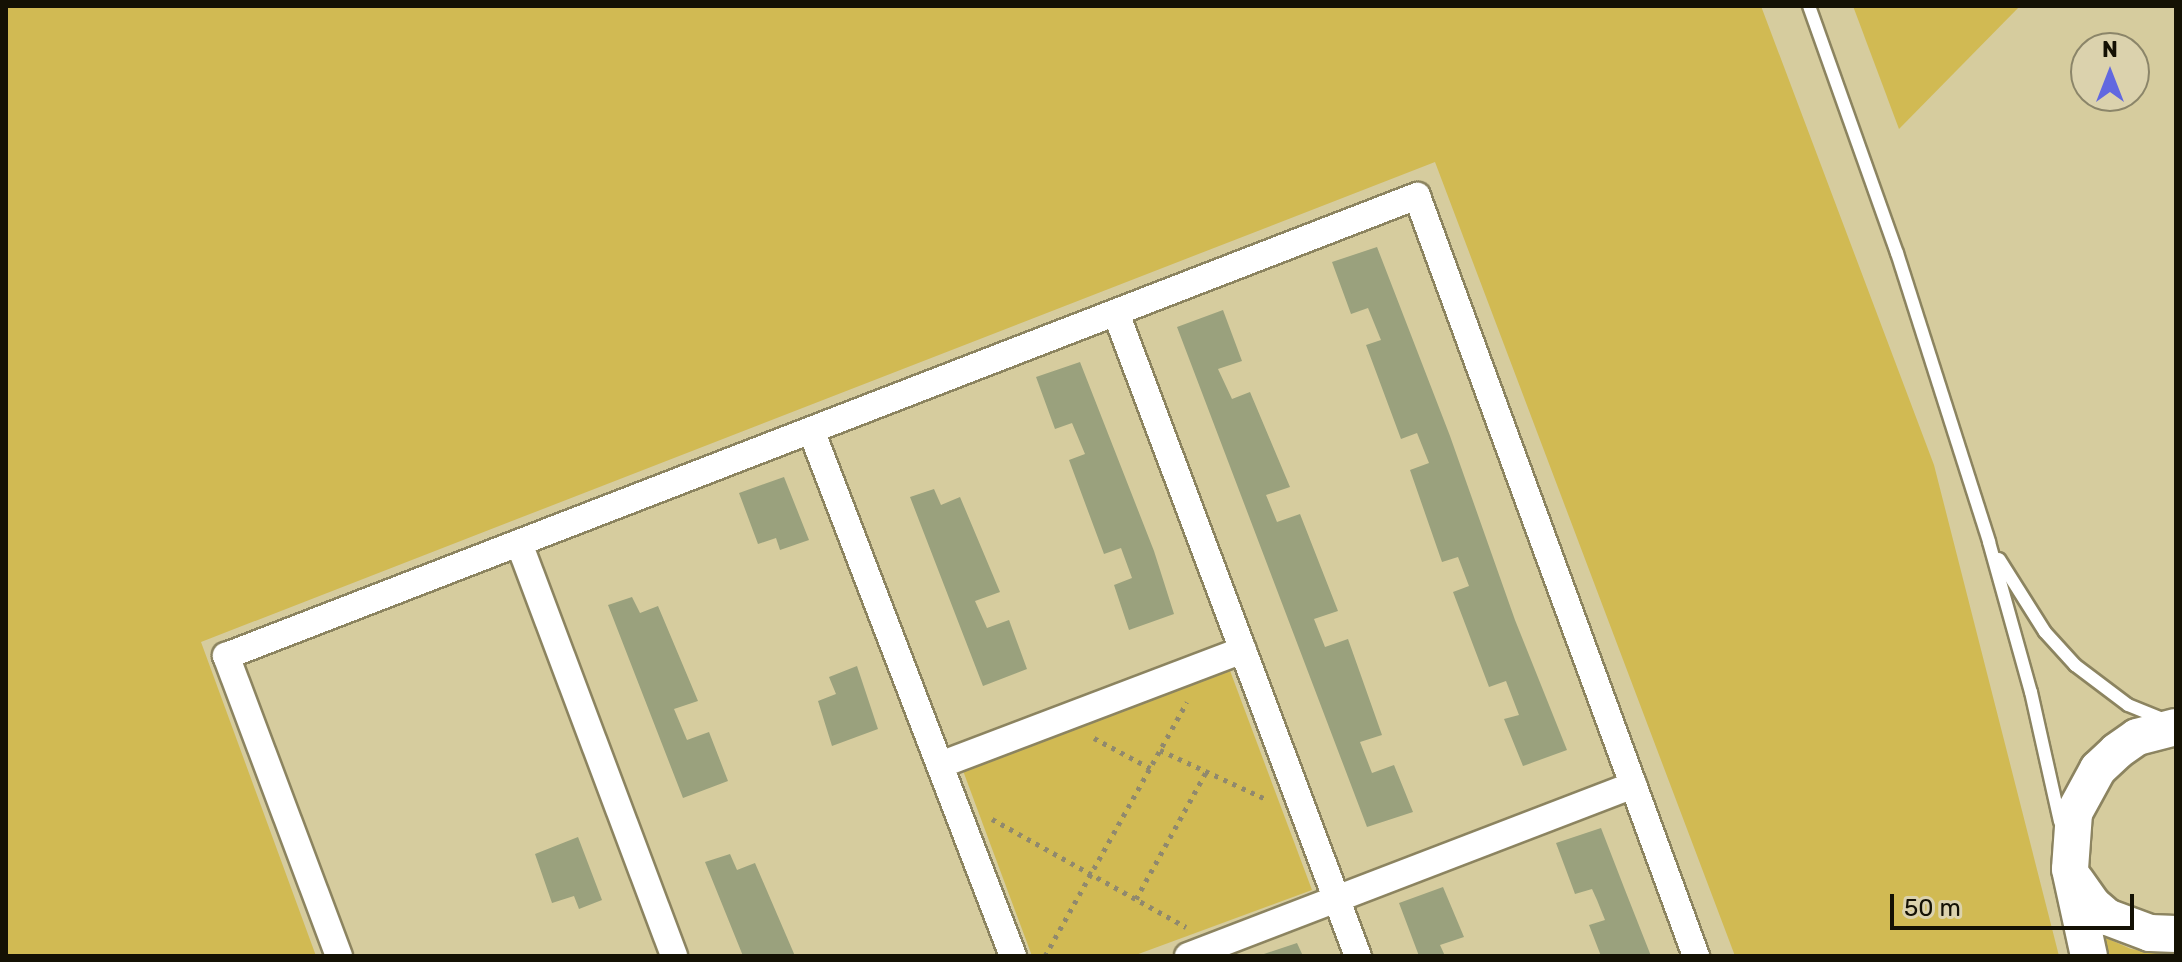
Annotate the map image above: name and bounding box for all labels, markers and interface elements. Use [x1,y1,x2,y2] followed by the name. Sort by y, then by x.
[2070,32,2150,112] north arrow
[2102,36,2118,63] text: N
[1894,878,2138,928] scale bar
[1904,894,1961,922] text: 50 m

